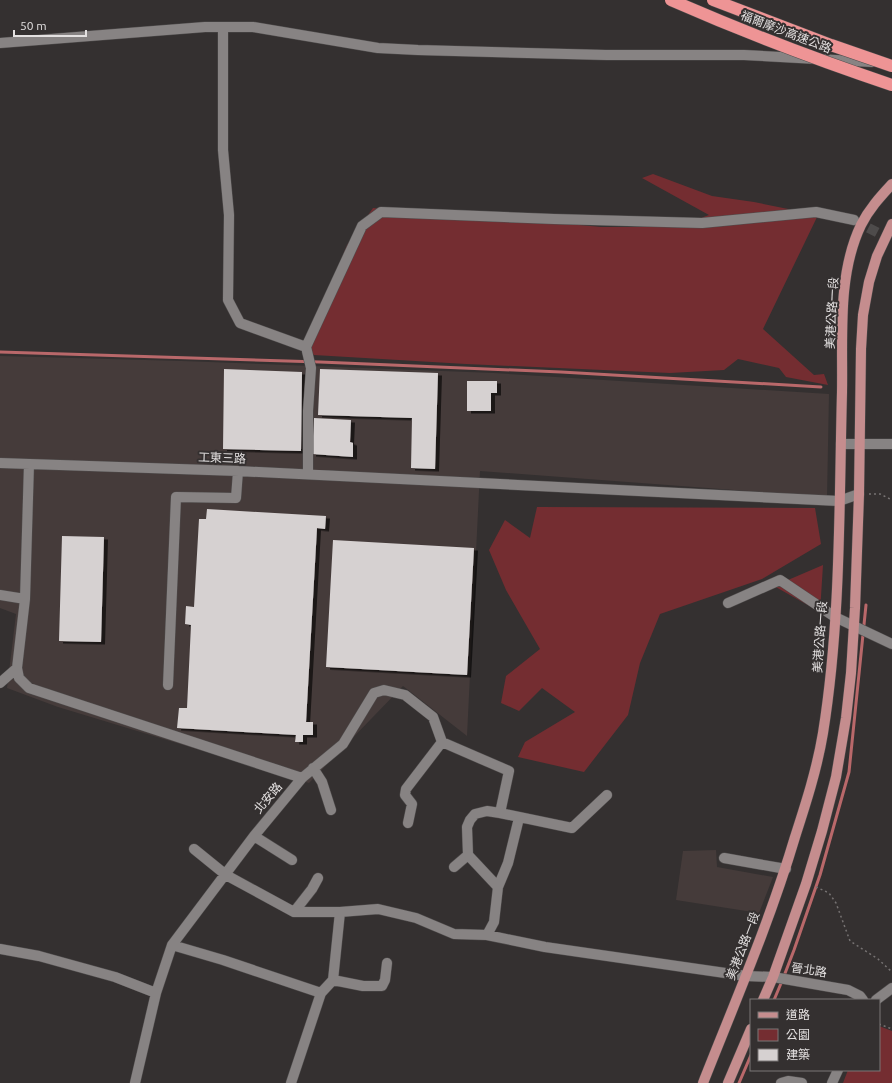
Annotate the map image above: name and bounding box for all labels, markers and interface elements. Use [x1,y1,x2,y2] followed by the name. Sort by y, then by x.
[739,8,833,55] street label: 福爾摩沙高速公路
[14,12,86,38] scale bar
[20,19,47,32] text: 50 m
[823,277,840,349] street label: 美港公路一段
[198,450,246,465] street label: 工東三路
[811,601,828,673] street label: 美港公路一段
[251,780,284,816] street label: 北安路
[724,910,762,982] street label: 美港公路一段
[790,960,828,979] street label: 晉北路
[750,999,880,1071] legend
[786,1008,810,1021] text: 道路
[786,1028,810,1041] text: 公園
[786,1048,810,1061] text: 建築

